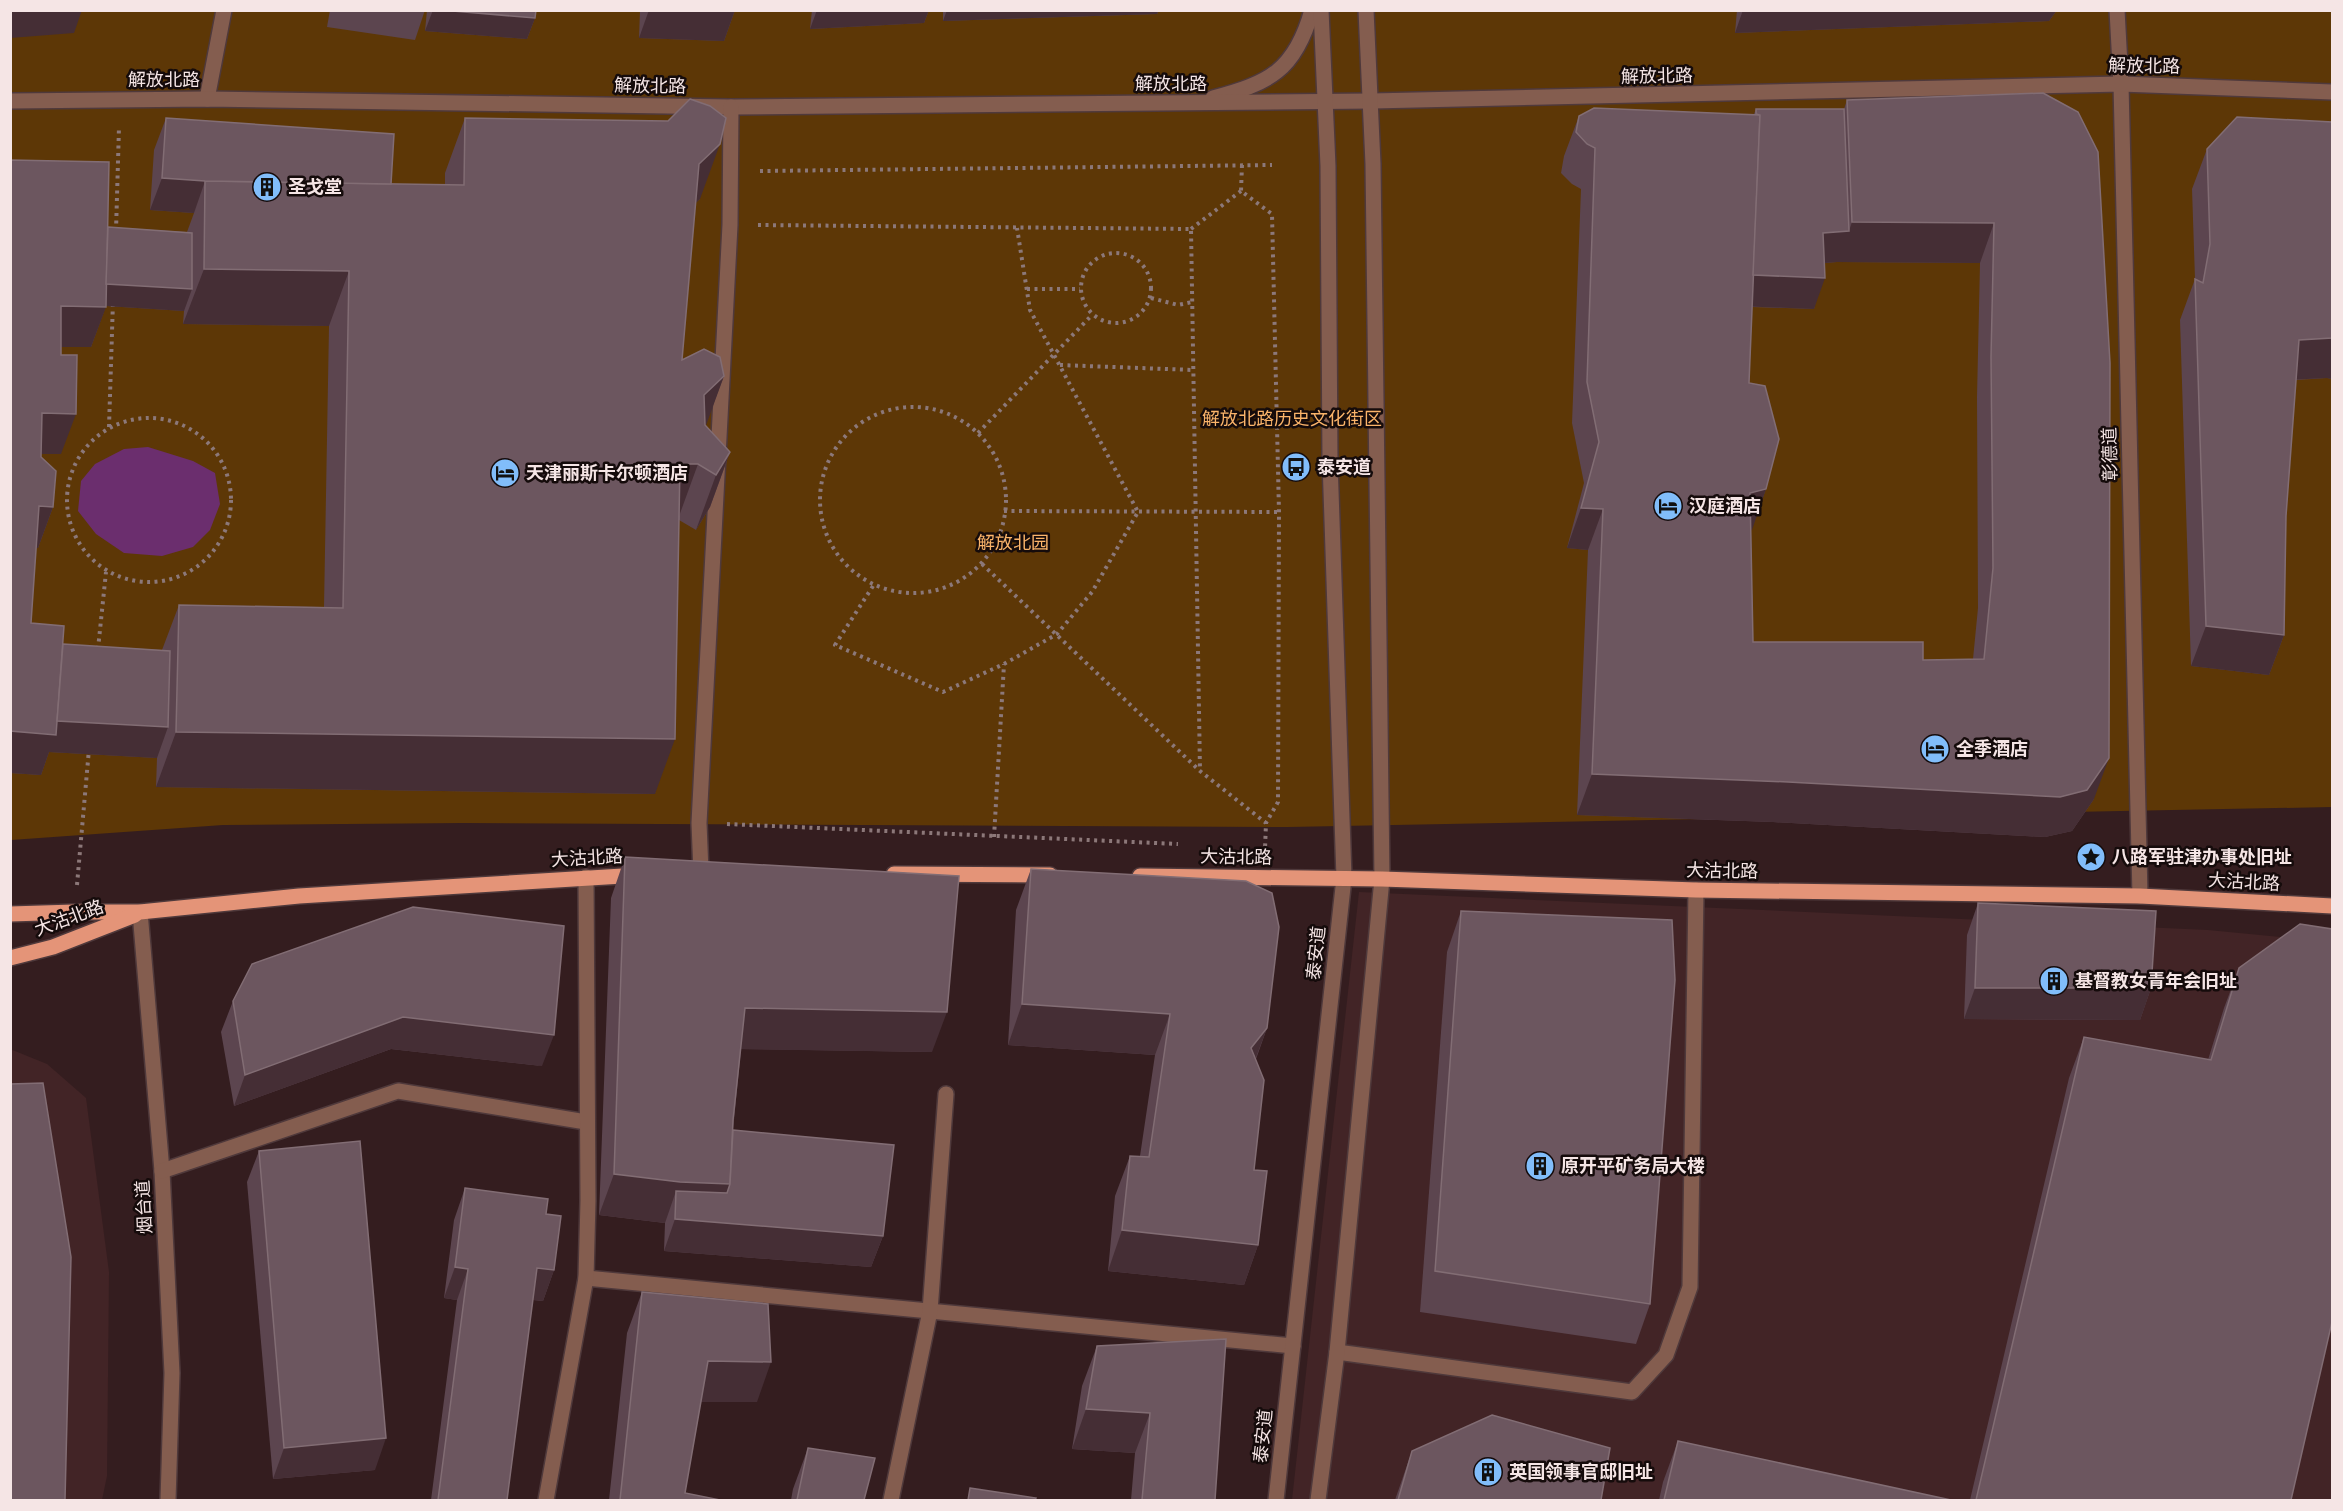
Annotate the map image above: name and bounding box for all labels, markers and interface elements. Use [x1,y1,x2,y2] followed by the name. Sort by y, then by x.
[2108,54,2180,77] street label: 解放北路
[1621,64,1693,87] street label: 解放北路
[128,69,200,90] street label: 解放北路
[1135,73,1207,94] street label: 解放北路
[614,74,686,97] street label: 解放北路
[251,171,283,203] building icon: 圣戈堂
[288,176,342,197] place label: 圣戈堂
[1202,408,1382,429] park label: 解放北路历史文化街区
[2099,427,2120,481] street label: 彰德道
[1280,451,1312,483] bus stop icon: 泰安道
[1317,456,1371,477] place label: 泰安道
[489,457,521,489] hotel icon: 天津丽斯卡尔顿酒店
[526,462,688,483] place label: 天津丽斯卡尔顿酒店
[1652,490,1684,522] hotel icon: 汉庭酒店
[1689,495,1761,516] place label: 汉庭酒店
[977,532,1049,553] park label: 解放北园
[1919,733,1951,765] hotel icon: 全季酒店
[1956,738,2028,759] place label: 全季酒店
[2075,841,2107,873] place icon: 八路军驻津办事处旧址
[550,845,623,870] street label: 大沽北路
[1200,845,1272,868] street label: 大沽北路
[2112,846,2292,867] place label: 八路军驻津办事处旧址
[1686,859,1758,882] street label: 大沽北路
[2208,869,2281,894] street label: 大沽北路
[31,895,106,940] street label: 大沽北路
[1302,925,1329,981] street label: 泰安道
[2038,965,2070,997] building icon: 基督教女青年会旧址
[2075,970,2237,991] place label: 基督教女青年会旧址
[1524,1150,1556,1182] building icon: 原开平矿务局大楼
[1561,1155,1705,1176] place label: 原开平矿务局大楼
[132,1180,155,1235] street label: 烟台道
[1249,1408,1276,1464] street label: 泰安道
[1472,1456,1504,1488] building icon: 英国领事官邸旧址
[1509,1461,1653,1482] place label: 英国领事官邸旧址

